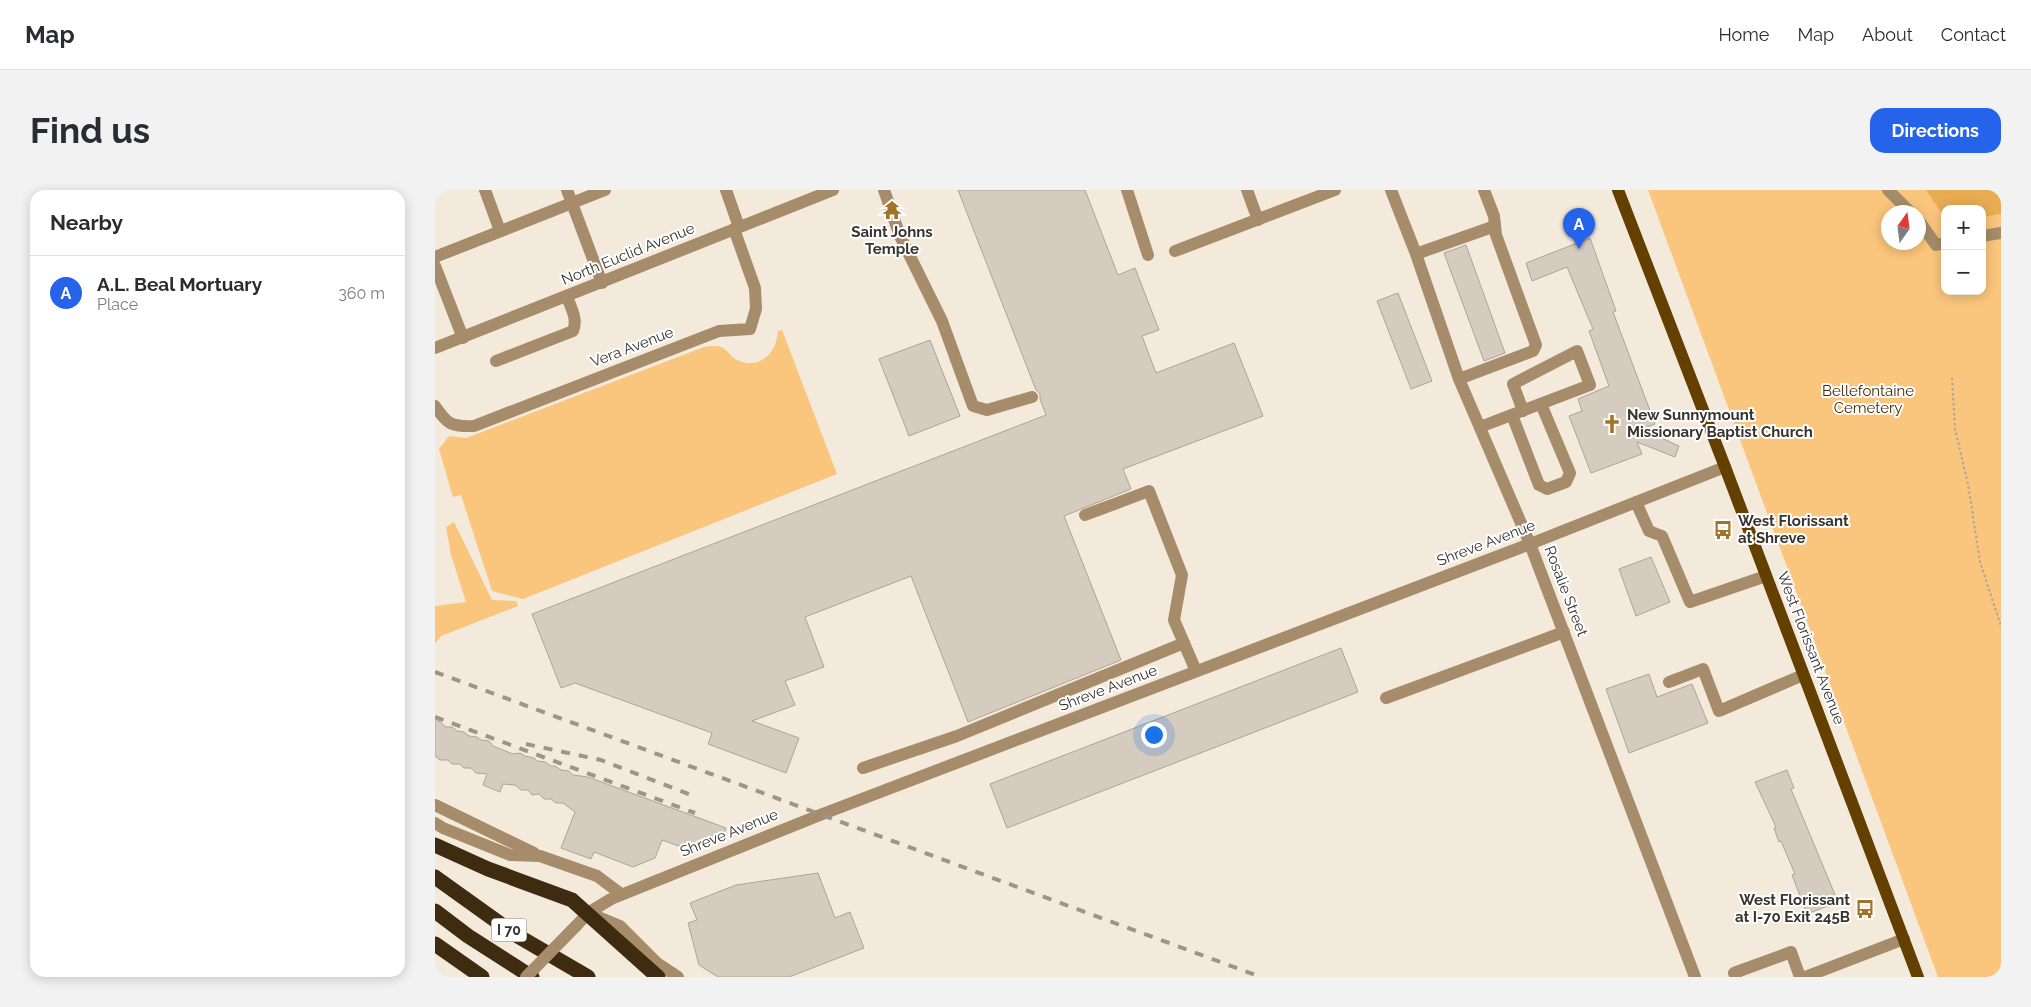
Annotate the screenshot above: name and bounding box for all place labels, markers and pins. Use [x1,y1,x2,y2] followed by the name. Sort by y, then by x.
[881,199,903,221] temple icon: Saint Johns Temple
[1563,208,1595,249] pin: A
[851,223,933,258] place label: Saint Johns Temple
[1627,406,1813,441] place label: New Sunnymount Missionary Baptist Church
[1601,413,1623,435] church icon: New Sunnymount Missionary Baptist Church
[1738,512,1849,547] place label: West Florissant at Shreve
[1712,519,1734,541] bus stop icon: West Florissant at Shreve
[1735,891,1850,926] place label: West Florissant at I-70 Exit 245B
[1854,898,1876,920] bus stop icon: West Florissant at I-70 Exit 245B

